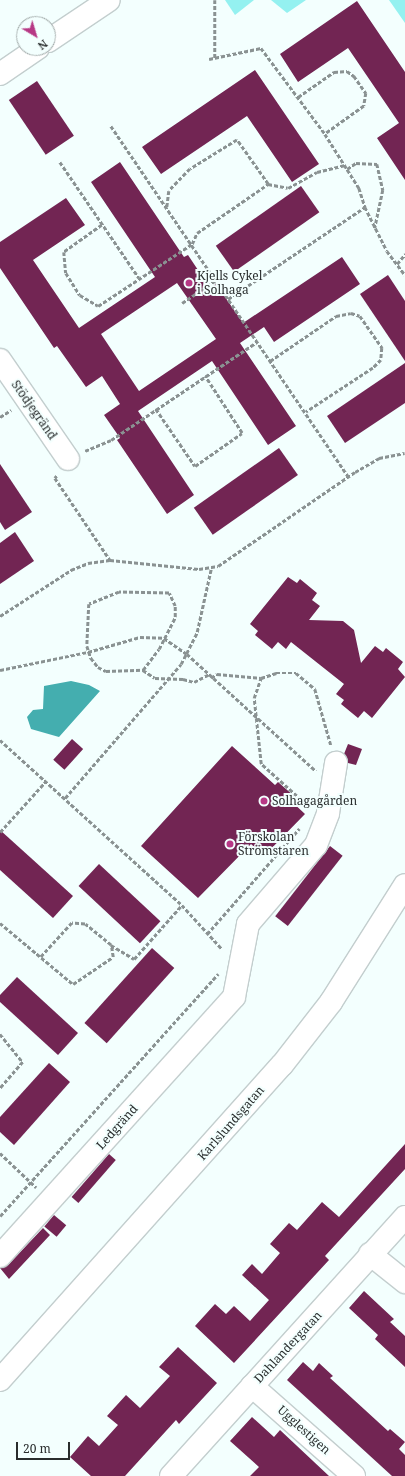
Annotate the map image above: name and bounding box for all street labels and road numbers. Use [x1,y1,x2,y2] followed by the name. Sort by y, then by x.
[8,378,60,442] street label: Stödjegränd
[195,1083,267,1163] street label: Karlslundsgatan
[93,1102,141,1152] street label: Ledgränd
[251,1308,325,1386] street label: Dahlandergatan
[275,1403,333,1457] street label: Ugglestigen

